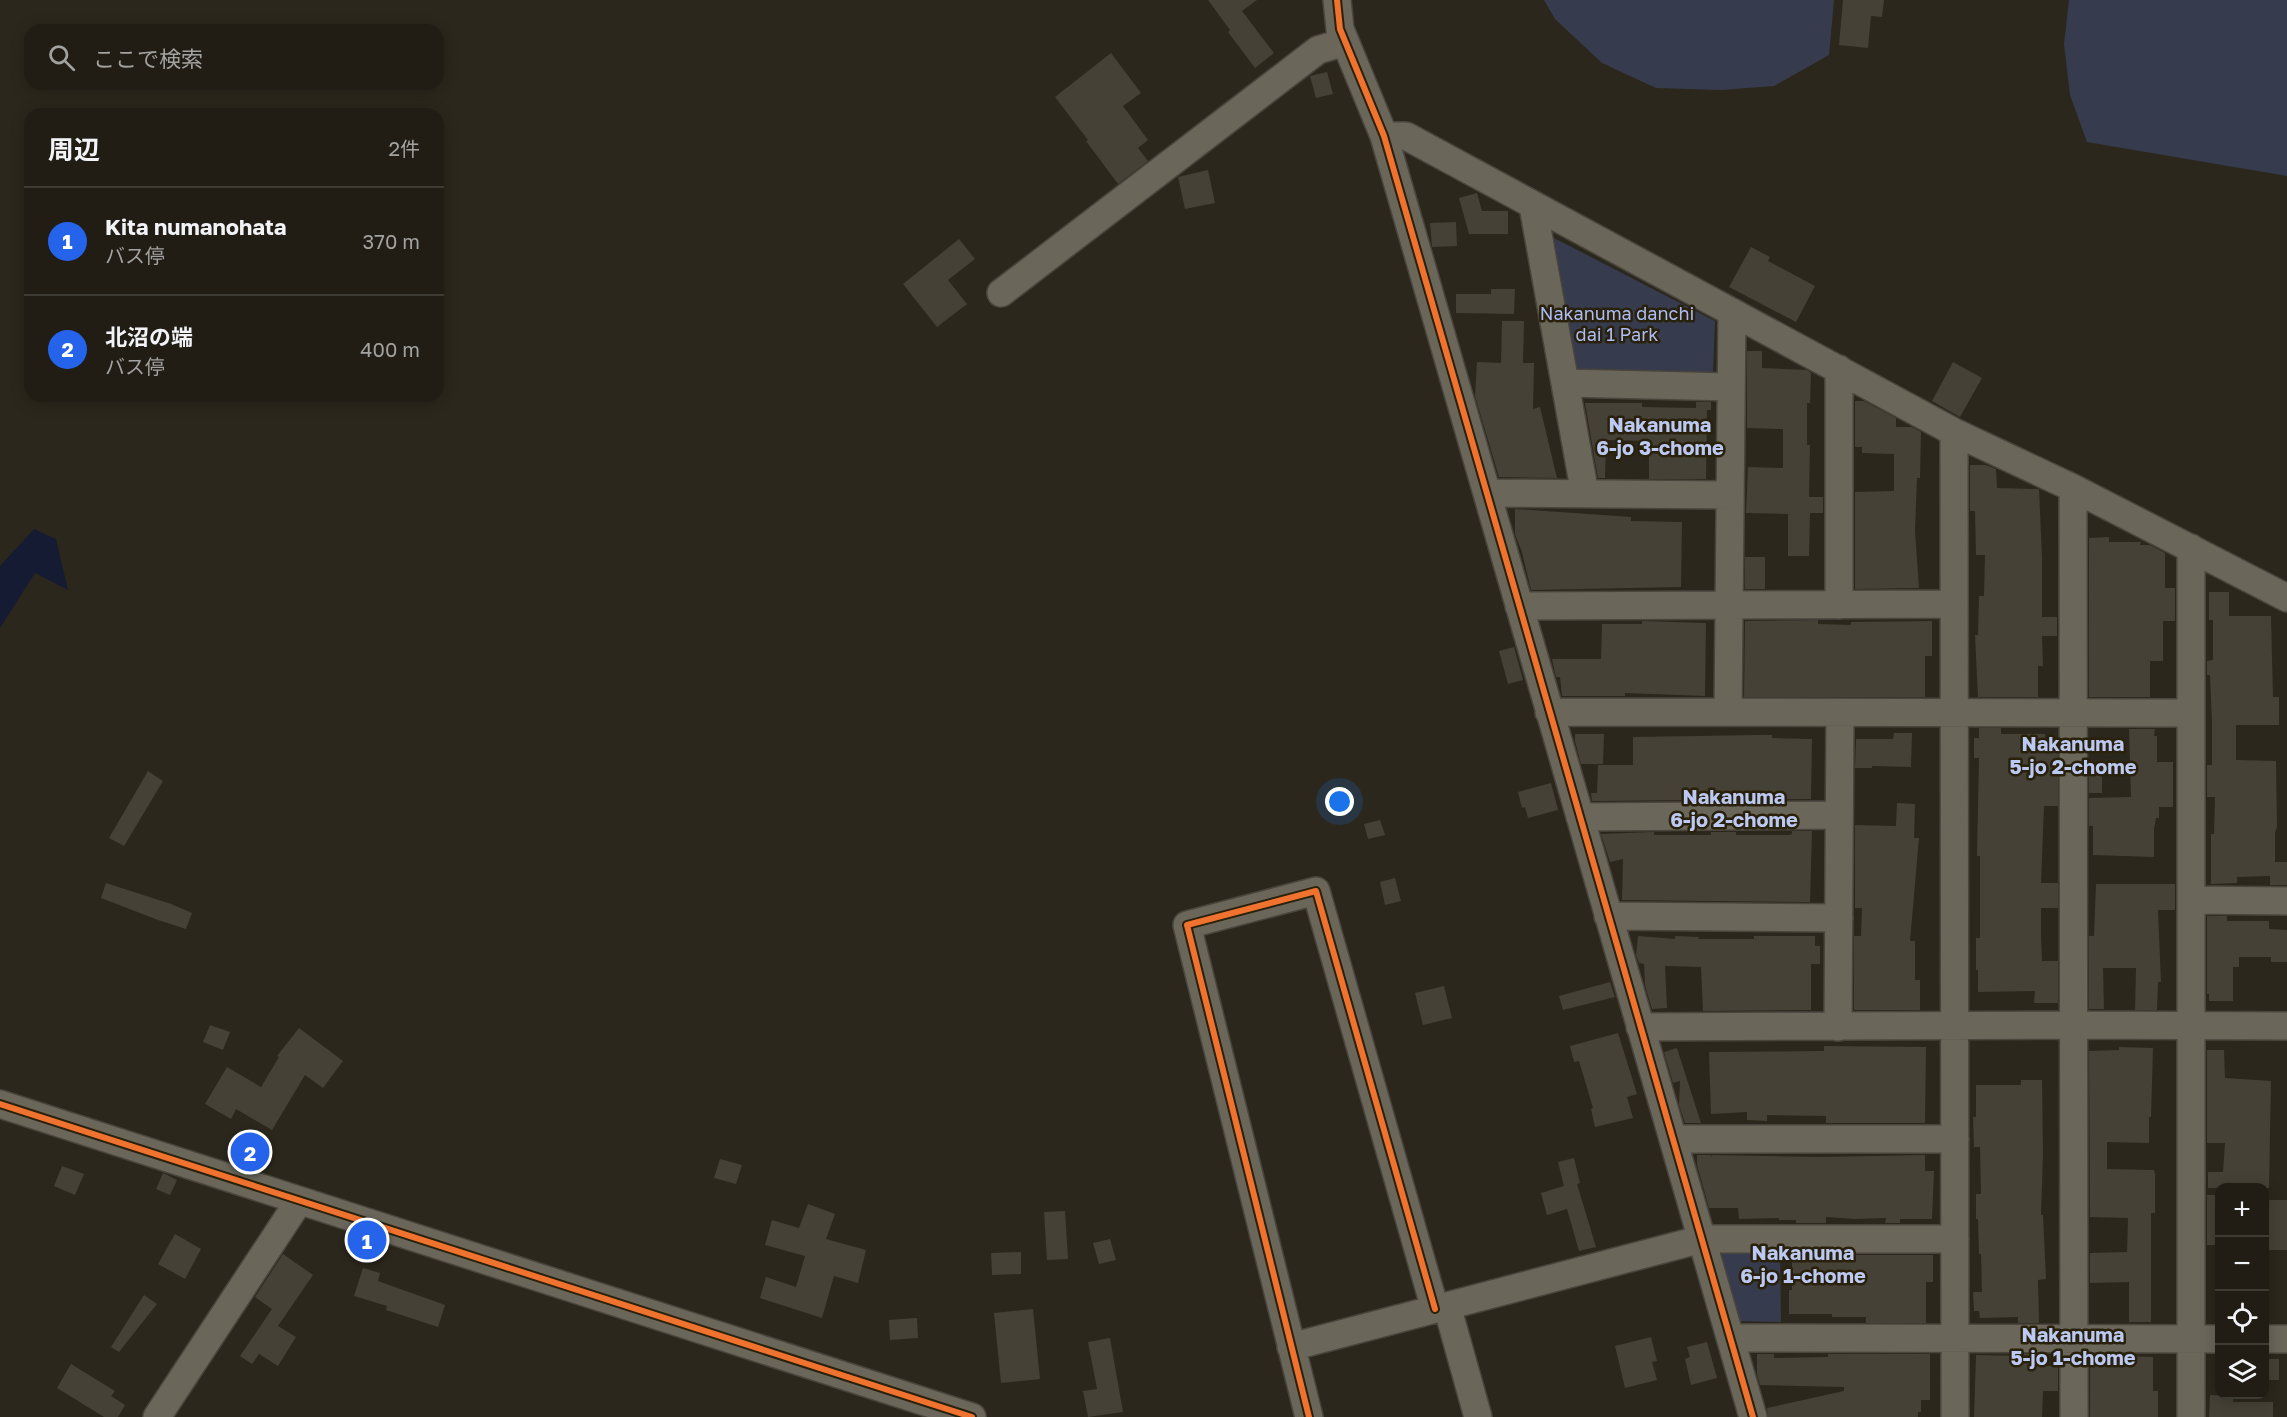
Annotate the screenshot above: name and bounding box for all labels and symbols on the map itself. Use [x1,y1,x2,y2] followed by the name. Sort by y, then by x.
[1540,302,1694,345] park label: Nakanuma danchi dai 1 Park
[1596,412,1724,459] district label: Nakanuma 6-jo 3-chome
[2010,731,2137,778] district label: Nakanuma 5-jo 2-chome
[1670,784,1798,831] district label: Nakanuma 6-jo 2-chome
[1325,787,1354,816] your location
[230,1130,270,1174] pin: 2
[348,1218,386,1262] pin: 1
[1740,1240,1866,1287] district label: Nakanuma 6-jo 1-chome
[2010,1322,2136,1369] district label: Nakanuma 5-jo 1-chome

